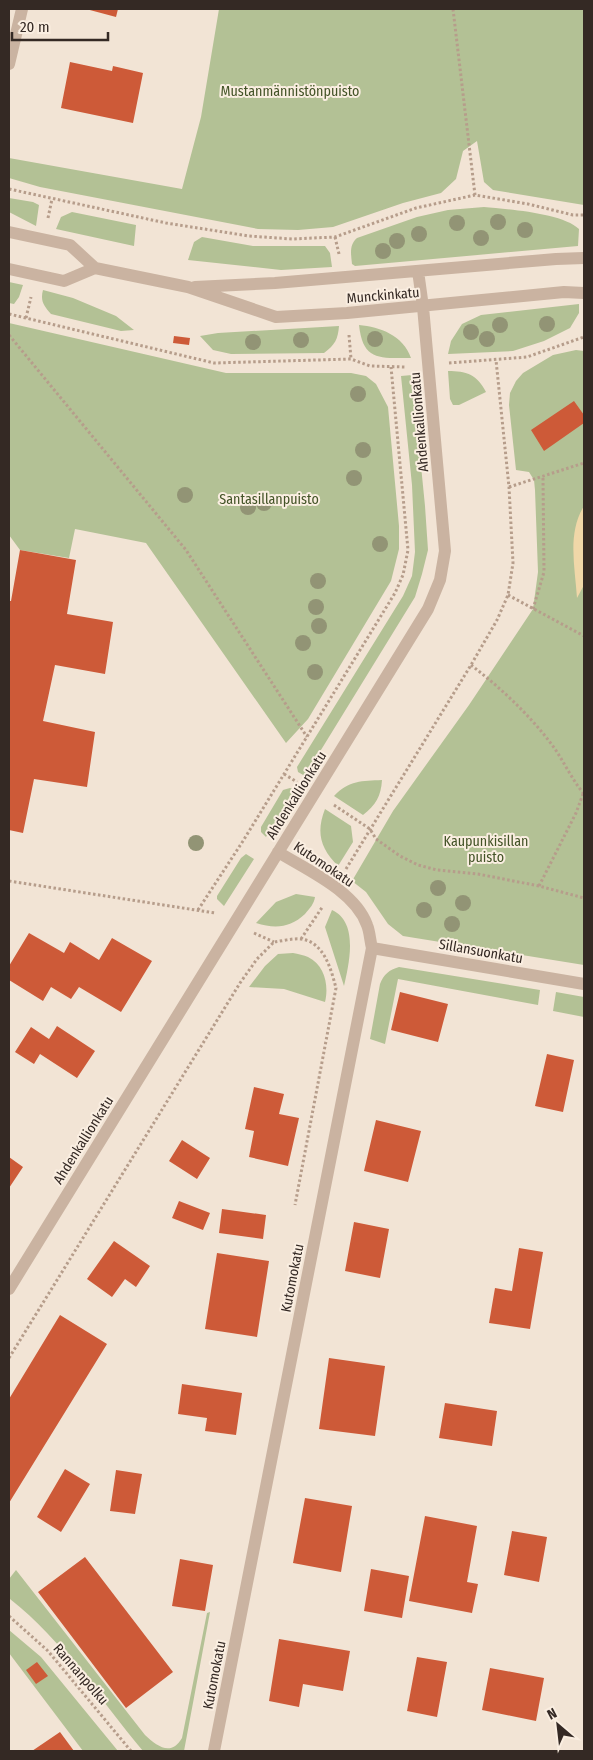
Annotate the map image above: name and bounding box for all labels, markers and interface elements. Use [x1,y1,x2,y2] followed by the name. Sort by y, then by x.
[12,10,109,42] scale bar
[20,18,50,36] text: 20 m
[221,83,359,100] park label: Mustanmännistönpuisto
[346,284,420,307] street label: Munckinkatu
[407,371,432,473] street label: Ahdenkallionkatu
[219,491,319,508] park label: Santasillanpuisto
[263,748,330,842] street label: Ahdenkallionkatu
[444,833,528,866] park label: Kaupunkisillan puisto
[290,838,357,891] street label: Kutomokatu
[438,936,524,967] street label: Sillansuonkatu
[50,1093,117,1187] street label: Ahdenkallionkatu
[278,1242,307,1314] street label: Kutomokatu
[200,1639,229,1711] street label: Kutomokatu
[49,1640,112,1708] street label: Rannanpolku
[533,1700,583,1750] north arrow
[544,1704,560,1723] text: N

